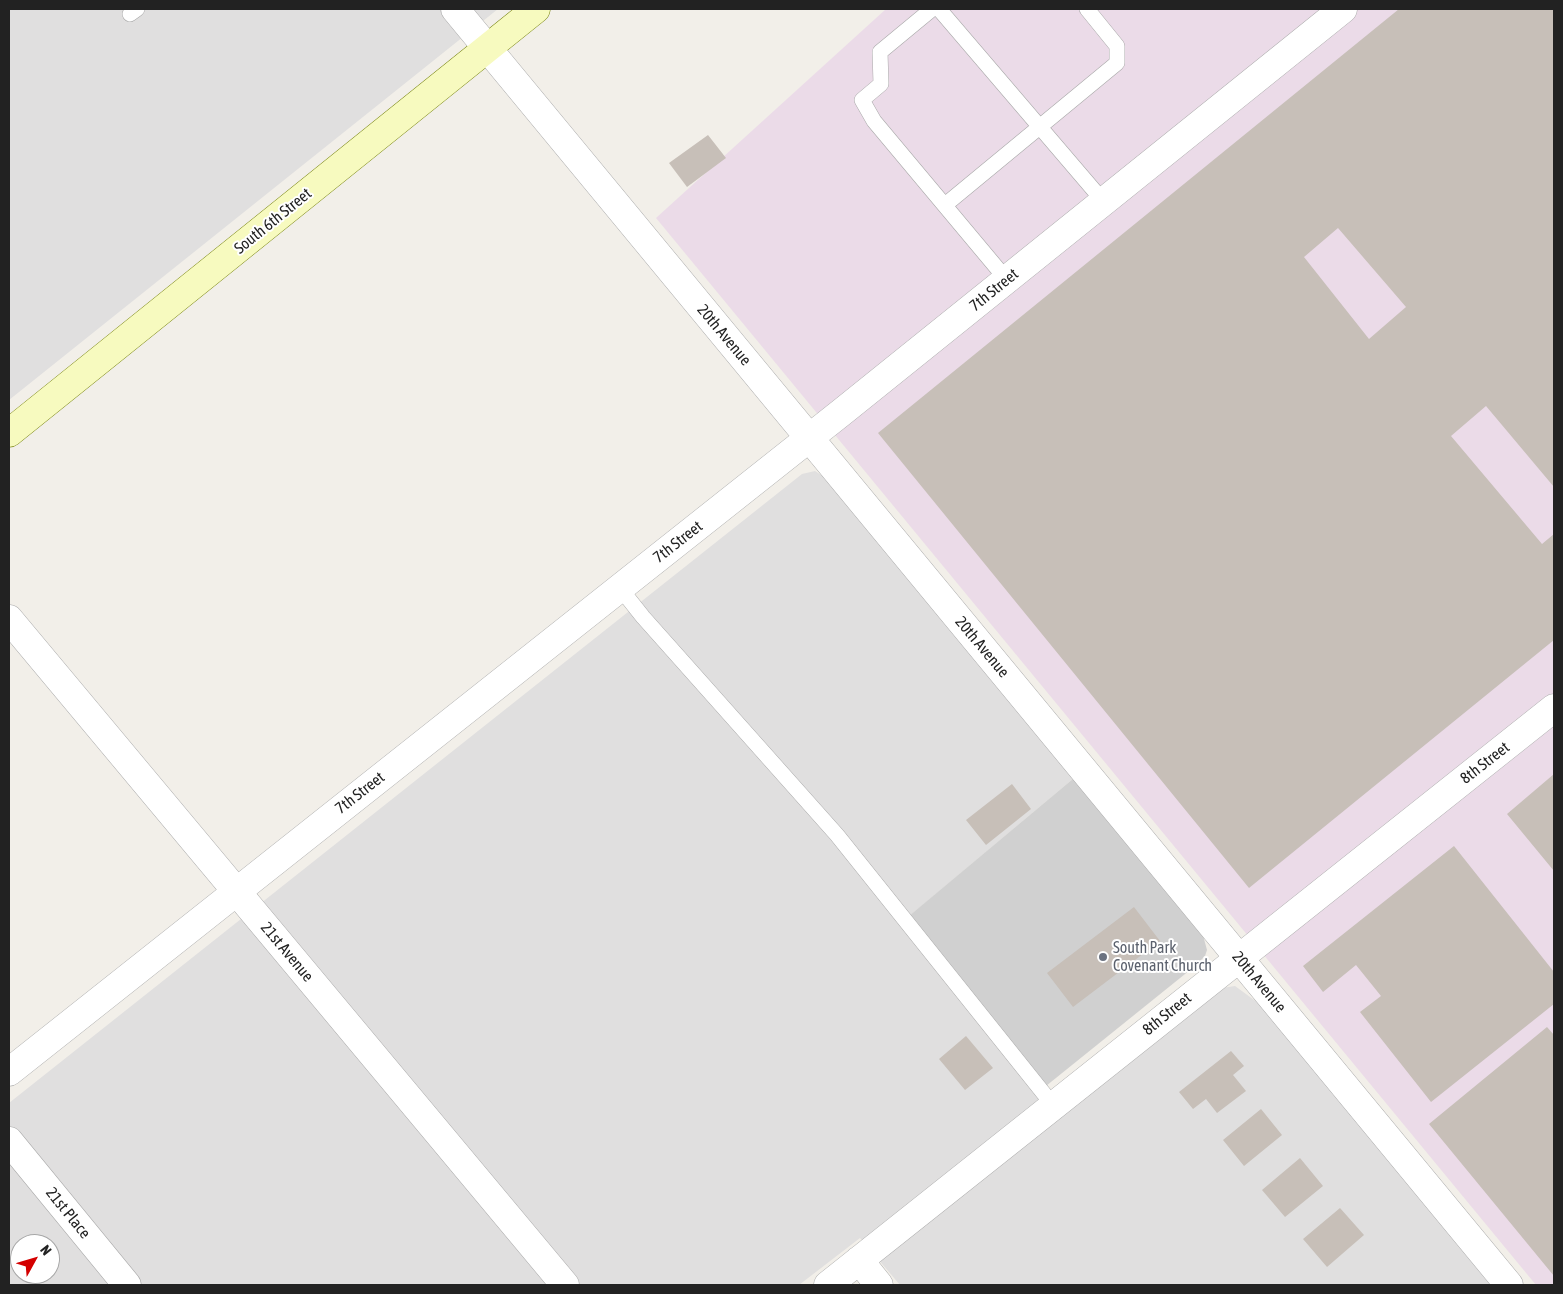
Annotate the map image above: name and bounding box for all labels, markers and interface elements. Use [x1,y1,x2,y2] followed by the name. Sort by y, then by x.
[231,184,315,258] street label: South 6th Street
[966,265,1022,315] street label: 7th Street
[693,301,755,369] street label: 20th Avenue
[650,517,706,567] street label: 7th Street
[951,613,1013,681] street label: 20th Avenue
[1457,738,1513,788] street label: 8th Street
[332,768,388,818] street label: 7th Street
[257,918,317,986] street label: 21st Avenue
[1113,938,1212,976] place label: South Park Covenant Church
[1228,948,1290,1016] street label: 20th Avenue
[1097,951,1109,963] marker: South Park Covenant Church
[1139,989,1195,1039] street label: 8th Street
[42,1184,94,1242] street label: 21st Place
[10,1234,60,1284] north arrow
[37,1242,55,1258] text: N

